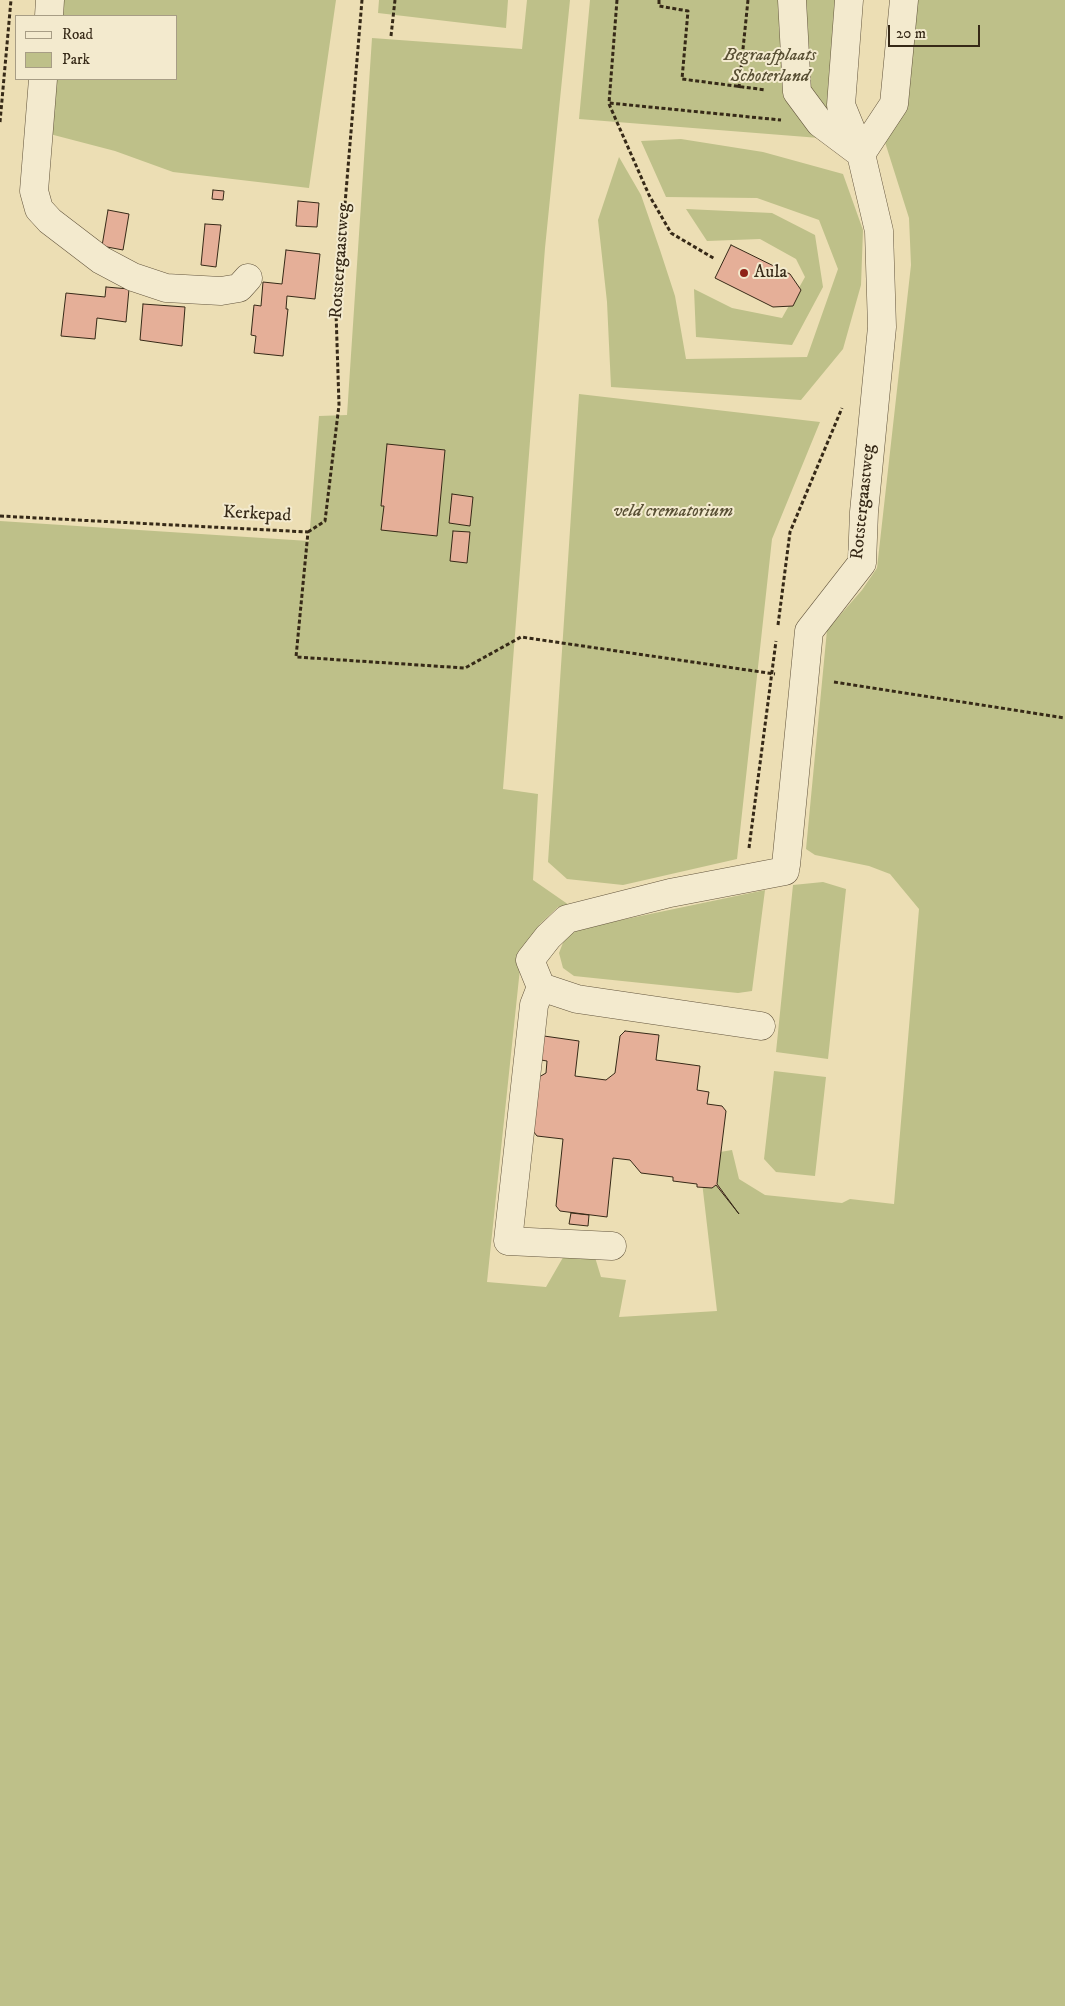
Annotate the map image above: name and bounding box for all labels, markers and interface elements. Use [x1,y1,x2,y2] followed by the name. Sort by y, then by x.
[15,15,178,80] legend
[890,15,982,47] scale bar
[896,24,926,43] text: 20 m
[62,25,93,44] text: Road
[724,45,816,88] park label: Begraafplaats Schoterland
[62,50,90,69] text: Park
[326,202,356,320] street label: Rotstergaastweg
[754,262,787,284] place label: Aula
[738,267,750,279] marker: Aula
[847,443,881,561] street label: Rotstergaastweg
[613,501,733,523] park label: veld crematorium
[222,502,292,528] street label: Kerkepad

